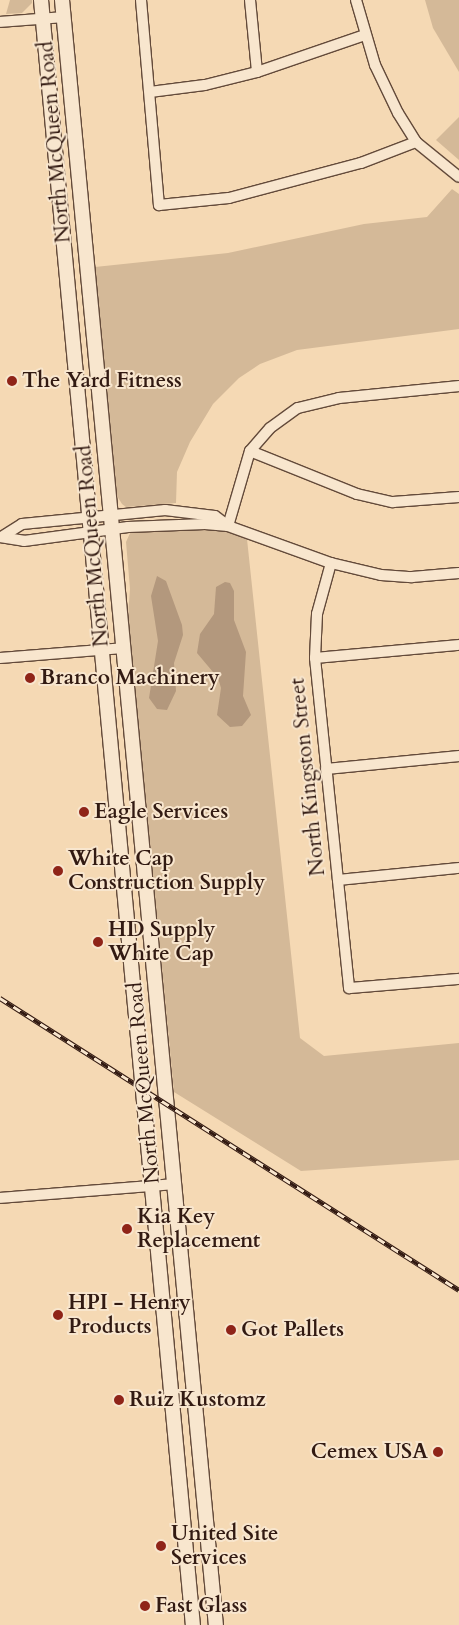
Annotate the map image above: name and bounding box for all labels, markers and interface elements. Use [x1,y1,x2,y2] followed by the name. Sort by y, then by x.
[34,40,76,244] street label: North McQueen Road
[22,368,182,394] place label: The Yard Fitness
[6,375,18,387] marker: The Yard Fitness
[72,444,114,648] street label: North McQueen Road
[40,665,220,691] place label: Branco Machinery
[24,672,36,684] marker: Branco Machinery
[285,677,331,877] street label: North Kingston Street
[94,799,228,825] place label: Eagle Services
[78,806,90,818] marker: Eagle Services
[68,846,265,896] place label: White Cap Construction Supply
[52,865,64,877] marker: White Cap Construction Supply
[108,917,216,967] place label: HD Supply White Cap
[92,936,104,948] marker: HD Supply White Cap
[123,981,165,1185] street label: North McQueen Road
[137,1204,260,1254] place label: Kia Key Replacement
[121,1223,133,1235] marker: Kia Key Replacement
[68,1290,191,1340] place label: HPI - Henry Products
[52,1309,64,1321] marker: HPI - Henry Products
[241,1317,344,1343] place label: Got Pallets
[225,1324,237,1336] marker: Got Pallets
[129,1387,266,1413] place label: Ruiz Kustomz
[113,1394,125,1406] marker: Ruiz Kustomz
[311,1439,428,1465] place label: Cemex USA
[432,1446,444,1458] marker: Cemex USA
[171,1521,278,1571] place label: United Site Services
[155,1540,167,1552] marker: United Site Services
[155,1593,247,1619] place label: Fast Glass
[139,1600,151,1612] marker: Fast Glass

